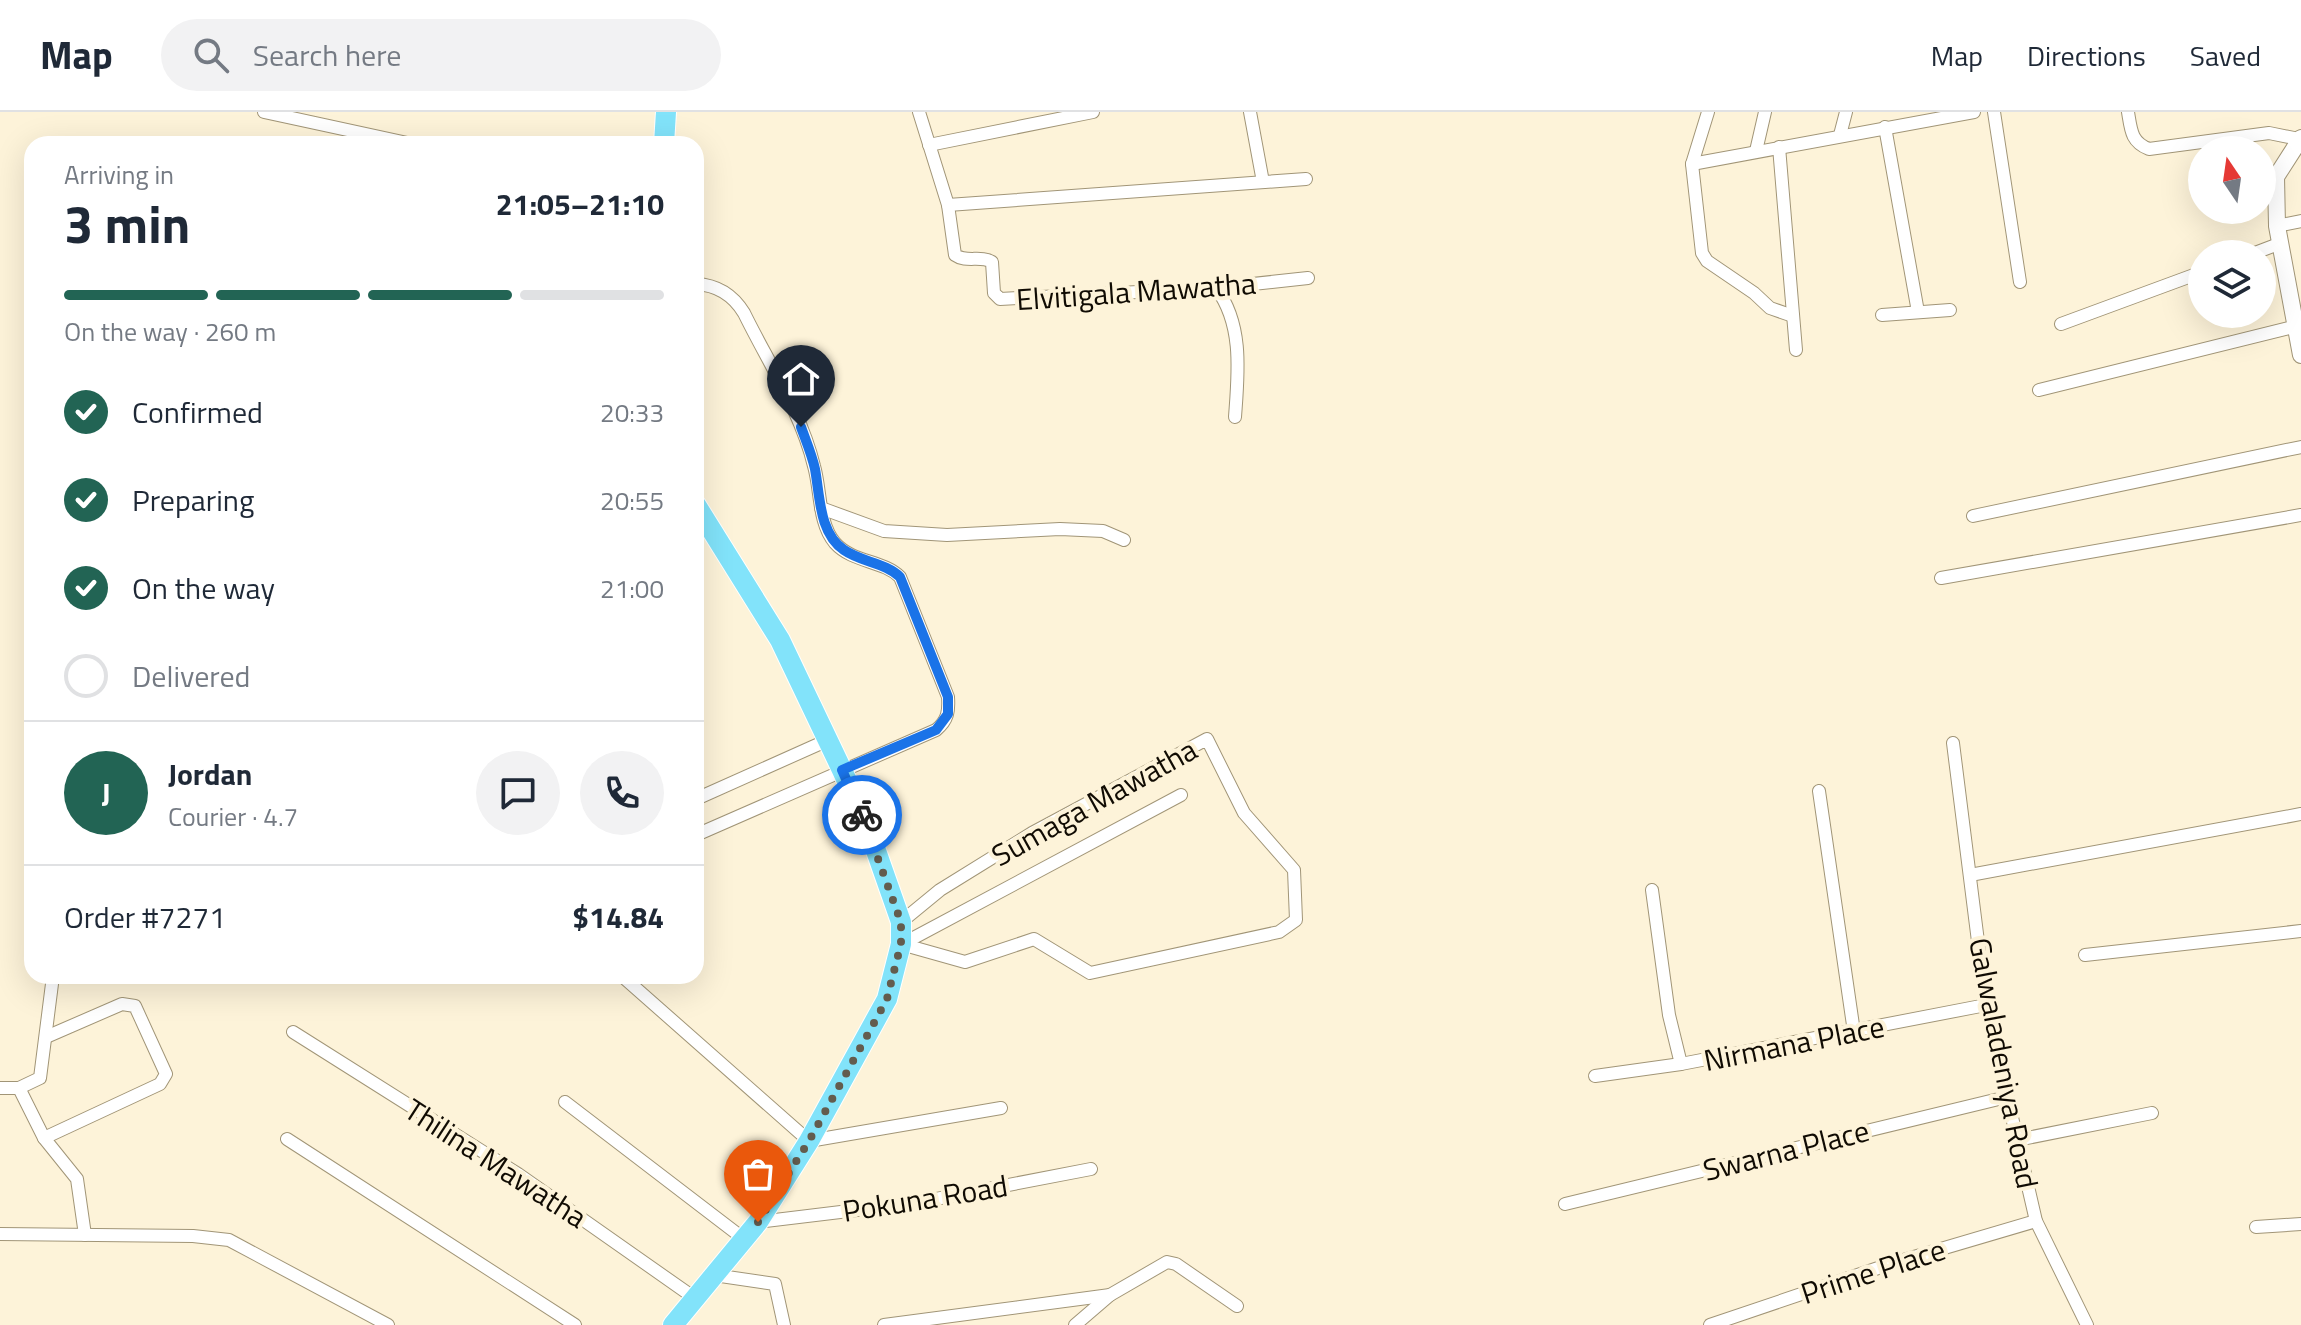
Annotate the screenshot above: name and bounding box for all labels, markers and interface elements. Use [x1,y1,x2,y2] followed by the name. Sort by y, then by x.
[161,19,721,91] search box
[40,26,113,84] text: Map
[253,32,402,78] text: Search here
[189,33,233,77] icon: search
[1931,34,1983,77] text: Map
[2027,34,2146,77] text: Directions
[2190,34,2261,77] text: Saved
[2188,136,2276,224] north arrow
[2188,136,2276,328] map controls
[64,155,174,194] text: Arriving in
[496,181,664,227] text: 21:05–21:10
[64,184,190,263] text: 3 min
[2188,240,2276,328] button: layers
[1015,260,1257,322] street label: Elvitigala Mawatha
[64,312,276,351] text: On the way · 260 m
[767,345,835,427] pin
[779,357,823,401] icon: home
[132,389,263,435] text: Confirmed
[64,390,108,434] icon: check
[600,393,664,432] text: 20:33
[132,477,254,523] text: Preparing
[64,478,108,522] icon: check
[600,481,664,520] text: 20:55
[132,565,275,611] text: On the way
[64,566,108,610] icon: check
[600,569,664,608] text: 21:00
[132,653,250,699] text: Delivered
[983,726,1205,878] street label: Sumaga Mawatha
[168,751,252,797] text: Jordan
[476,751,560,835] button: chat
[580,751,664,835] button: phone
[101,770,111,816] text: J
[822,775,902,855] courier
[840,793,884,837] icon: bike
[168,797,298,836] text: Courier · 4.7
[64,894,226,940] text: Order #7271
[572,894,664,940] text: $14.84
[1957,934,2051,1192] street label: Galwaladeniya Road
[1700,1003,1888,1083] street label: Nirmana Place
[396,1087,596,1239] street label: Thilina Mawatha
[1698,1107,1874,1193] street label: Swarna Place
[724,1140,792,1222] pin
[736,1152,780,1196] icon: bag
[839,1162,1011,1234] street label: Pokuna Road
[1795,1226,1951,1316] street label: Prime Place

